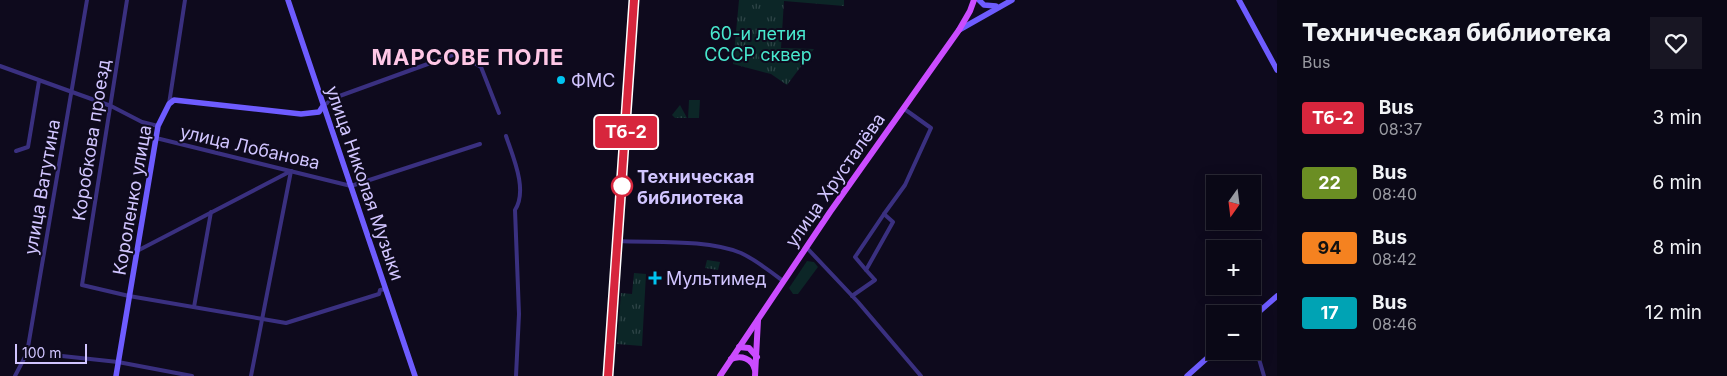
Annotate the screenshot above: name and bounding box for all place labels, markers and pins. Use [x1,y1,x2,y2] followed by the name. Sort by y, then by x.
[571,70,615,91] place label: ФМС
[555,74,567,86] marker: ФМС
[637,166,754,208] place label: Техническая библиотека
[611,175,633,197] marker: Техническая библиотека
[666,268,767,289] place label: Мультимед
[648,271,662,285] marker: Мультимед

